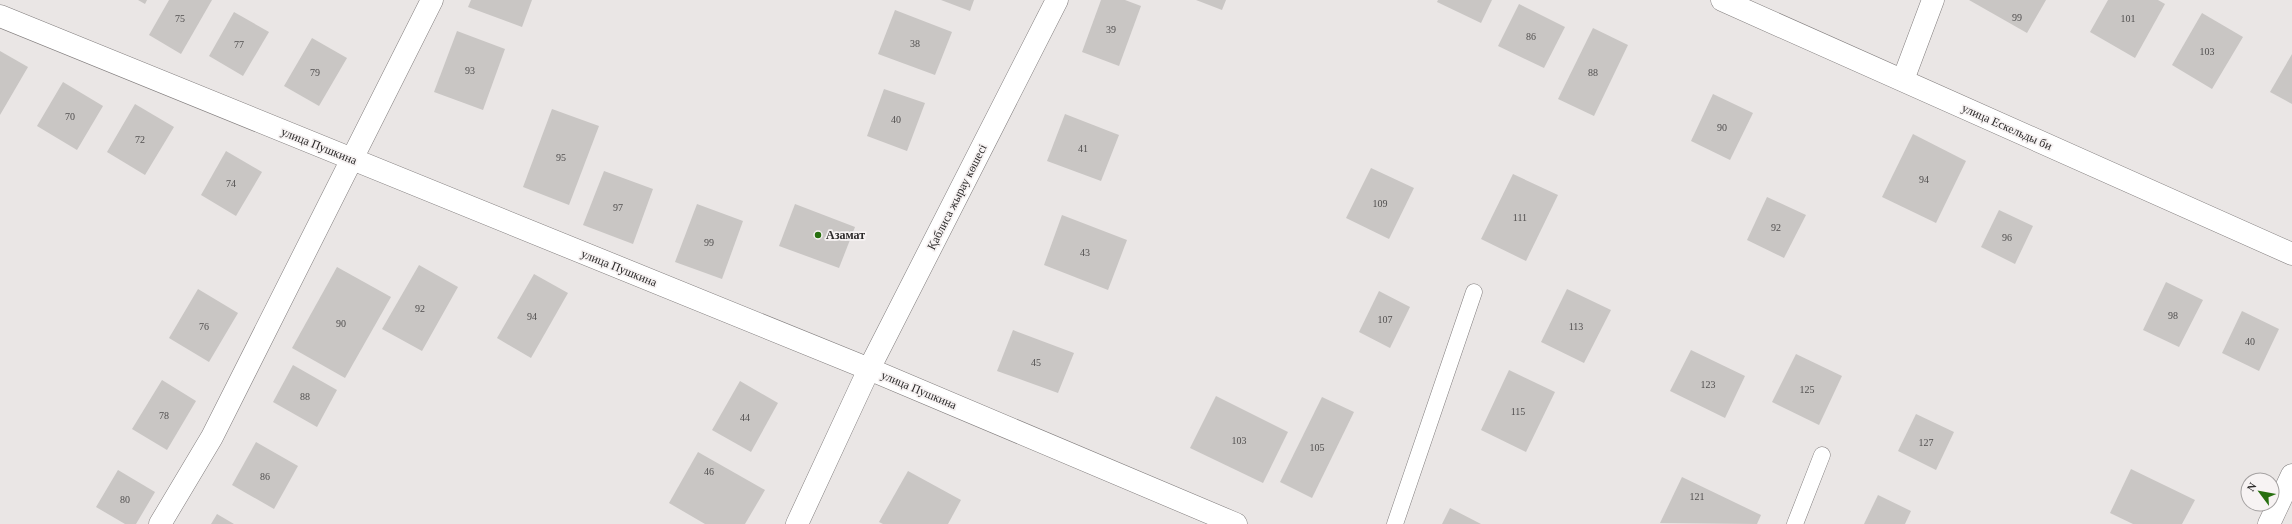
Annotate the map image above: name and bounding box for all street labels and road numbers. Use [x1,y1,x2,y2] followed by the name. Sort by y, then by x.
[1960,101,2055,153] street label: улица Ескельды би
[279,124,360,168] street label: улица Пушкина
[924,141,990,252] street label: Қаблиса жырау көшесі
[579,246,660,290] street label: улица Пушкина
[879,368,959,412] street label: улица Пушкина

